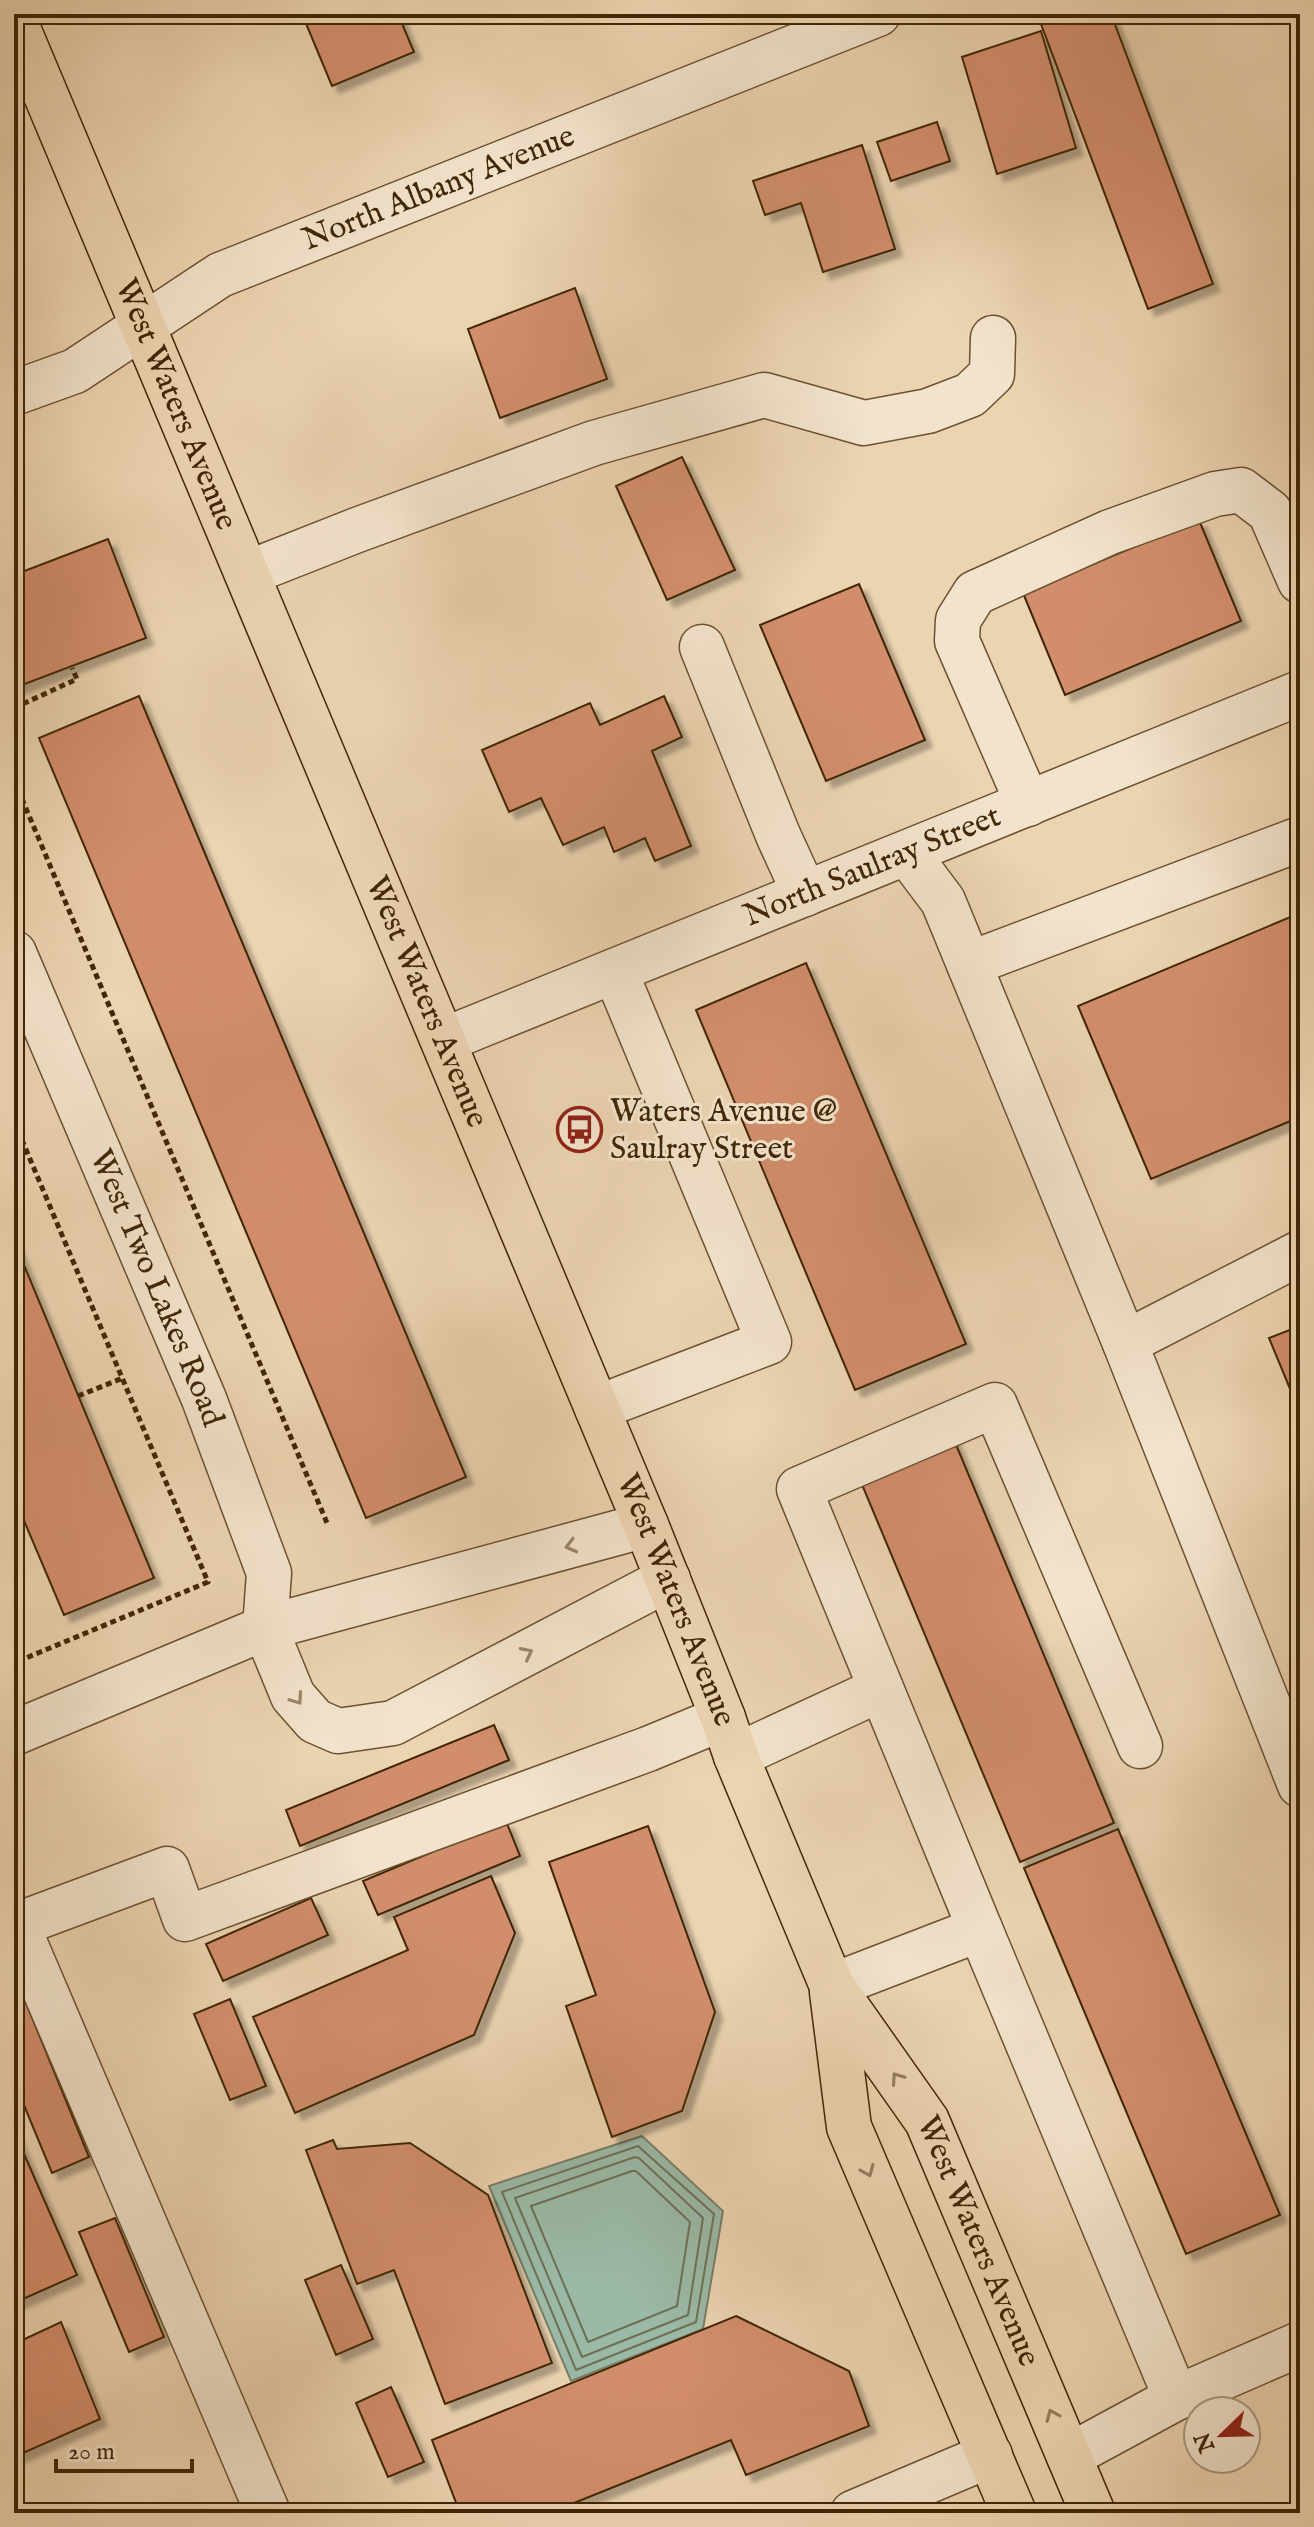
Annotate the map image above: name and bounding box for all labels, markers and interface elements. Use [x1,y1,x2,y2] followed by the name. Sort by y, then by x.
[297,116,581,261] street label: North Albany Avenue
[105,273,247,536] street label: West Waters Avenue
[738,796,1007,937] street label: North Saulray Street
[356,870,497,1134] street label: West Waters Avenue
[610,1092,837,1170] place label: Waters Avenue @ Saulray Street
[555,1106,603,1154] bus stop icon: Waters Avenue @ Saulray Street
[80,1143,233,1433] street label: West Two Lakes Road
[606,1468,745,1732] street label: West Waters Avenue
[564,1536,578,1553] one-way arrow
[518,1648,533,1663] one-way arrow
[287,1690,302,1705] one-way arrow
[892,2072,907,2087] one-way arrow
[907,2109,1049,2373] street label: West Waters Avenue
[859,2163,875,2177] one-way arrow
[1182,2395,1262,2475] north arrow
[1045,2409,1061,2423] one-way arrow
[56,2423,192,2473] scale bar
[1189,2428,1222,2457] text: N
[68,2437,115,2468] text: 20 m

